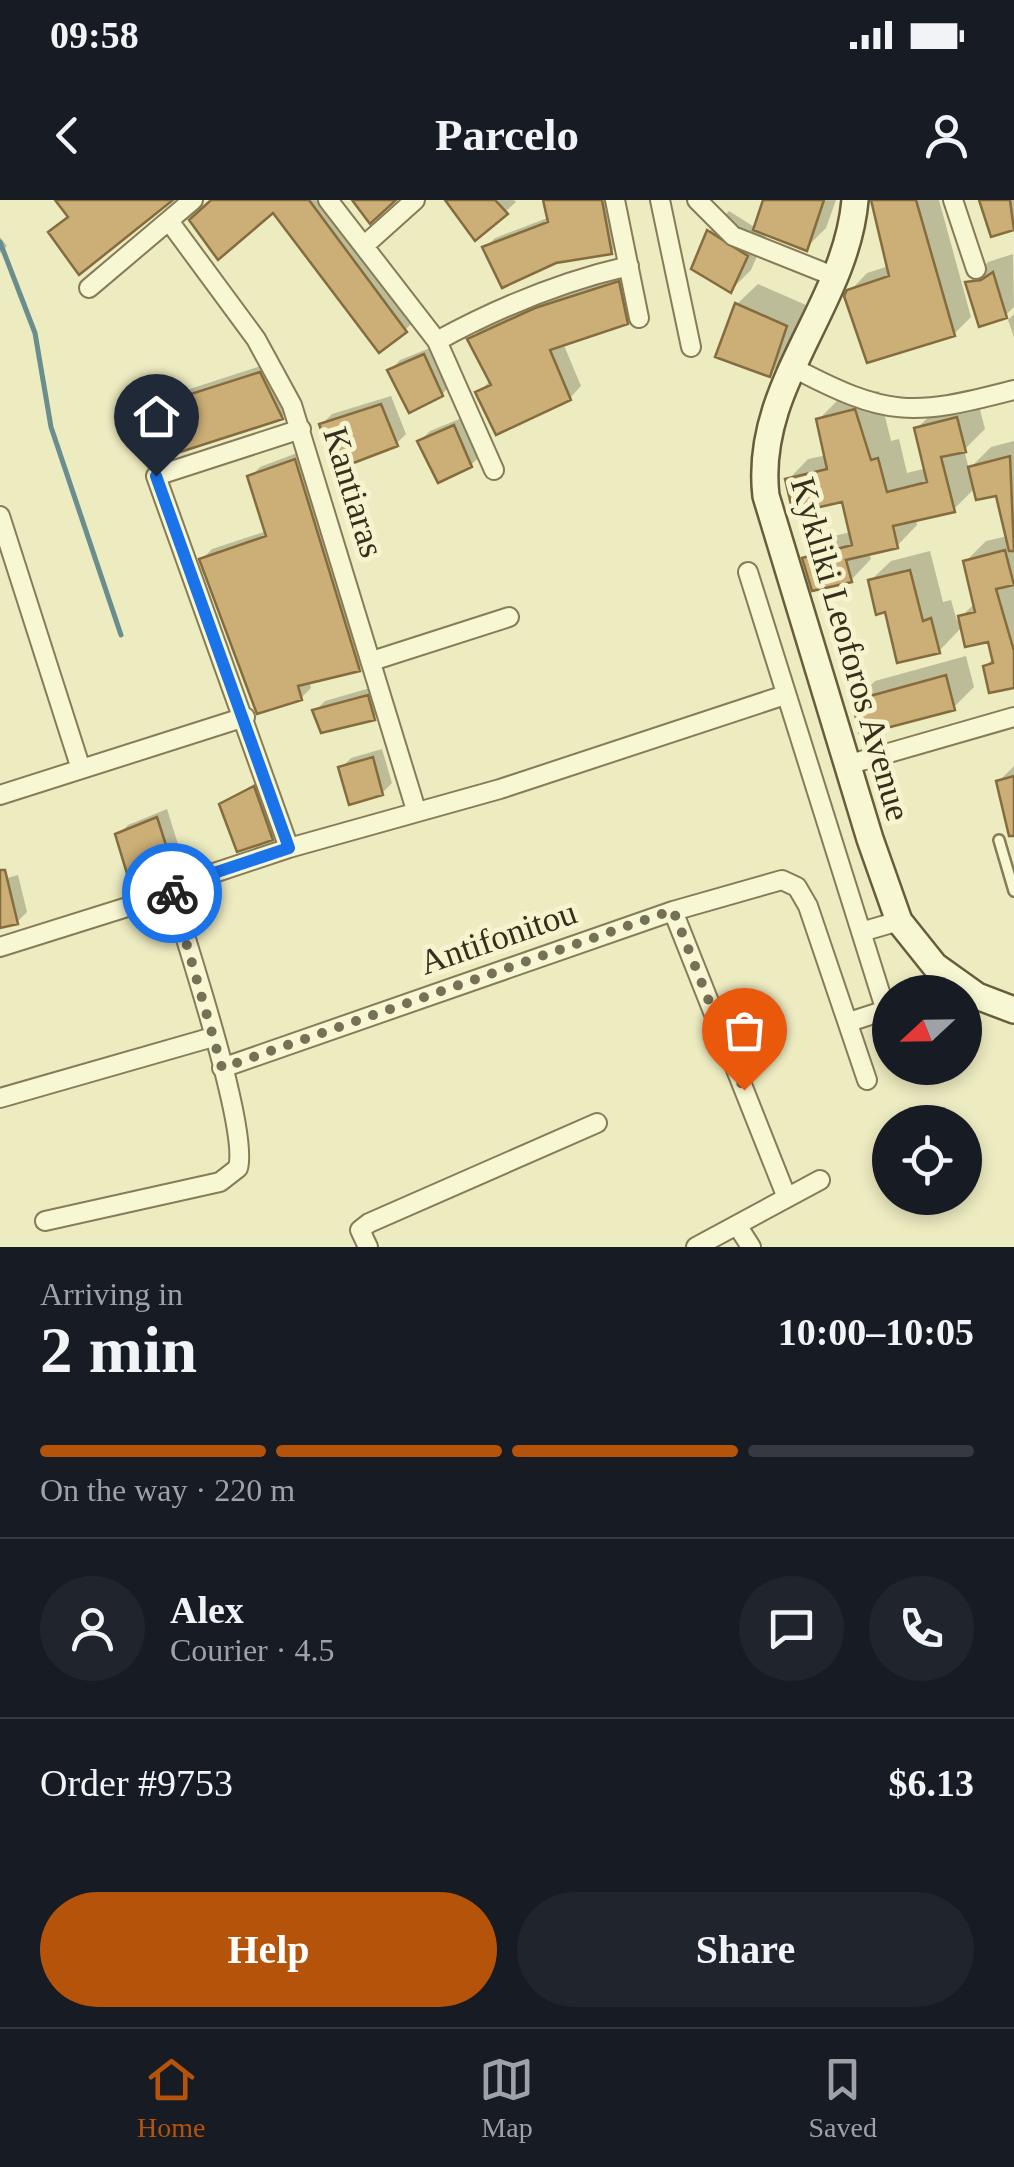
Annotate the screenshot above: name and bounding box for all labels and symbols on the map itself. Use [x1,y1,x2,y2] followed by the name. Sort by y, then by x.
[114,374,199,477] pin
[315,422,392,562] street label: Kantiaras
[783,473,918,825] street label: Kykliki Leoforos Avenue
[122,843,222,943] courier
[415,892,582,982] street label: Antifonitou
[872,975,982,1085] north arrow
[702,988,787,1091] pin

